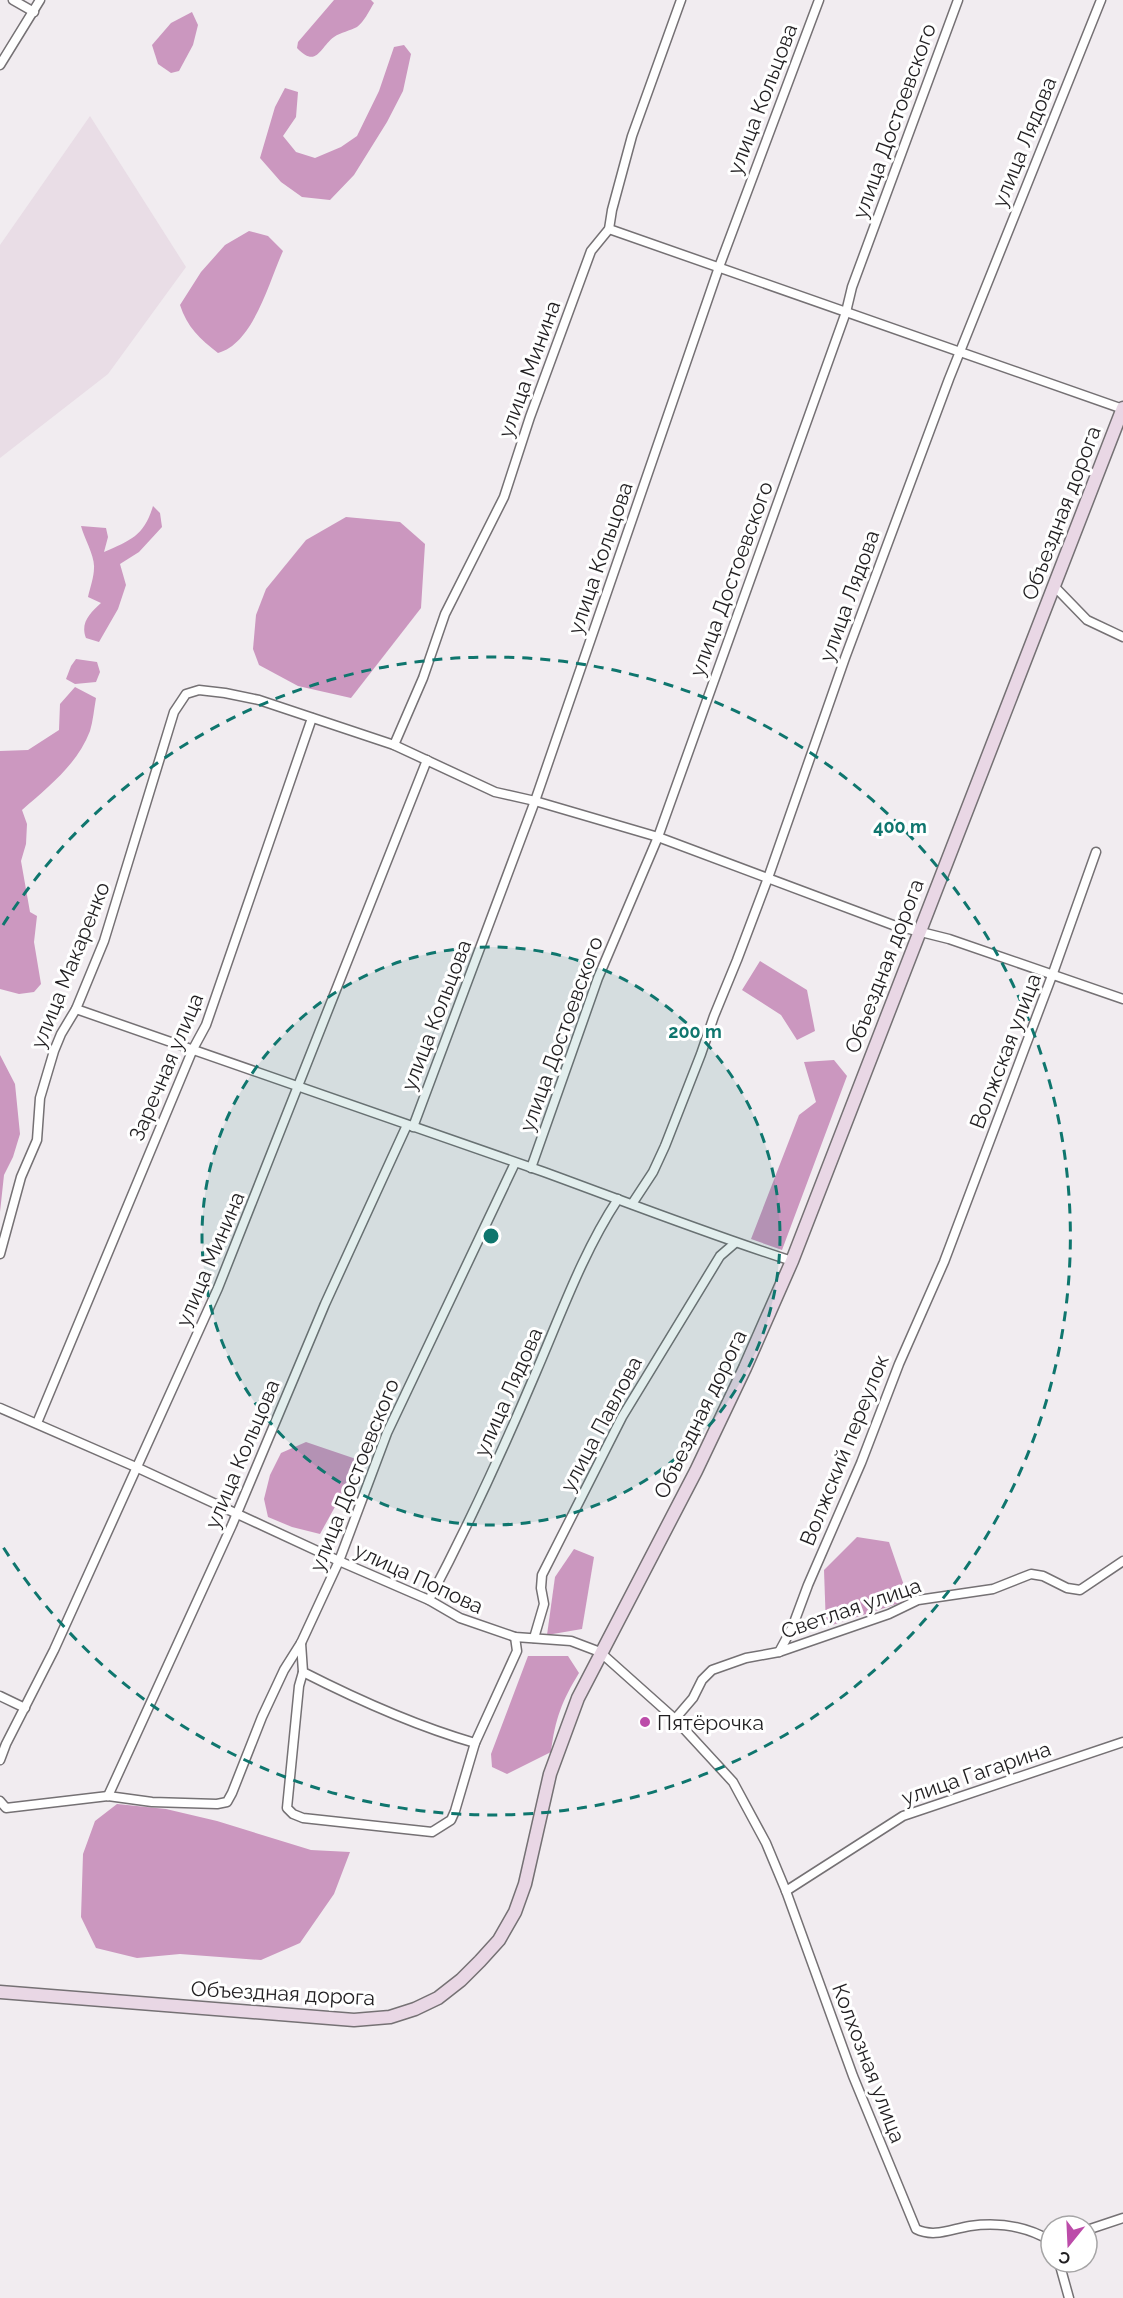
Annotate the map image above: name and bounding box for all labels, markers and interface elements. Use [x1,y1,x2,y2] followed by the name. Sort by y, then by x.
[722,20,802,178] street label: улица Кольцова
[847,20,941,222] street label: улица Достоевского
[987,73,1061,211] street label: улица Лядова
[493,297,565,441] street label: улица Минина
[1016,422,1106,604] street label: Объездная дорога
[684,478,778,680] street label: улица Достоевского
[562,479,638,637] street label: улица Кольцова
[814,527,884,665] street label: улица Лядова
[873,816,927,837] text: 400 m
[839,875,929,1057] street label: Объездная дорога
[25,878,115,1052] street label: улица Макаренко
[514,933,608,1135] street label: улица Достоевского
[396,936,476,1094] street label: улица Кольцова
[964,970,1046,1132] street label: Волжская улица
[124,989,208,1145] street label: Заречная улица
[668,1021,722,1042] text: 200 m
[170,1188,250,1330] street label: улица Минина
[481,1226,501,1246] centre of rings
[468,1324,548,1460] street label: улица Лядова
[648,1326,752,1502] street label: Объездная дорога
[794,1351,894,1549] street label: Волжский переулок
[555,1352,647,1496] street label: улица Павлова
[304,1375,404,1575] street label: улица Достоевского
[199,1376,285,1532] street label: улица Кольцова
[351,1537,487,1619] street label: улица Попова
[778,1572,924,1644] street label: Светлая улица
[657,1710,764,1735] place label: Пятёрочка
[638,1715,652,1729] marker: Пятёрочка
[898,1736,1054,1810] street label: улица Гагарина
[190,1976,376,2010] street label: Объездная дорога
[827,1980,911,2146] street label: Колхозная улица
[1039,2214,1099,2274] north arrow
[1056,2247,1073,2269] text: С

